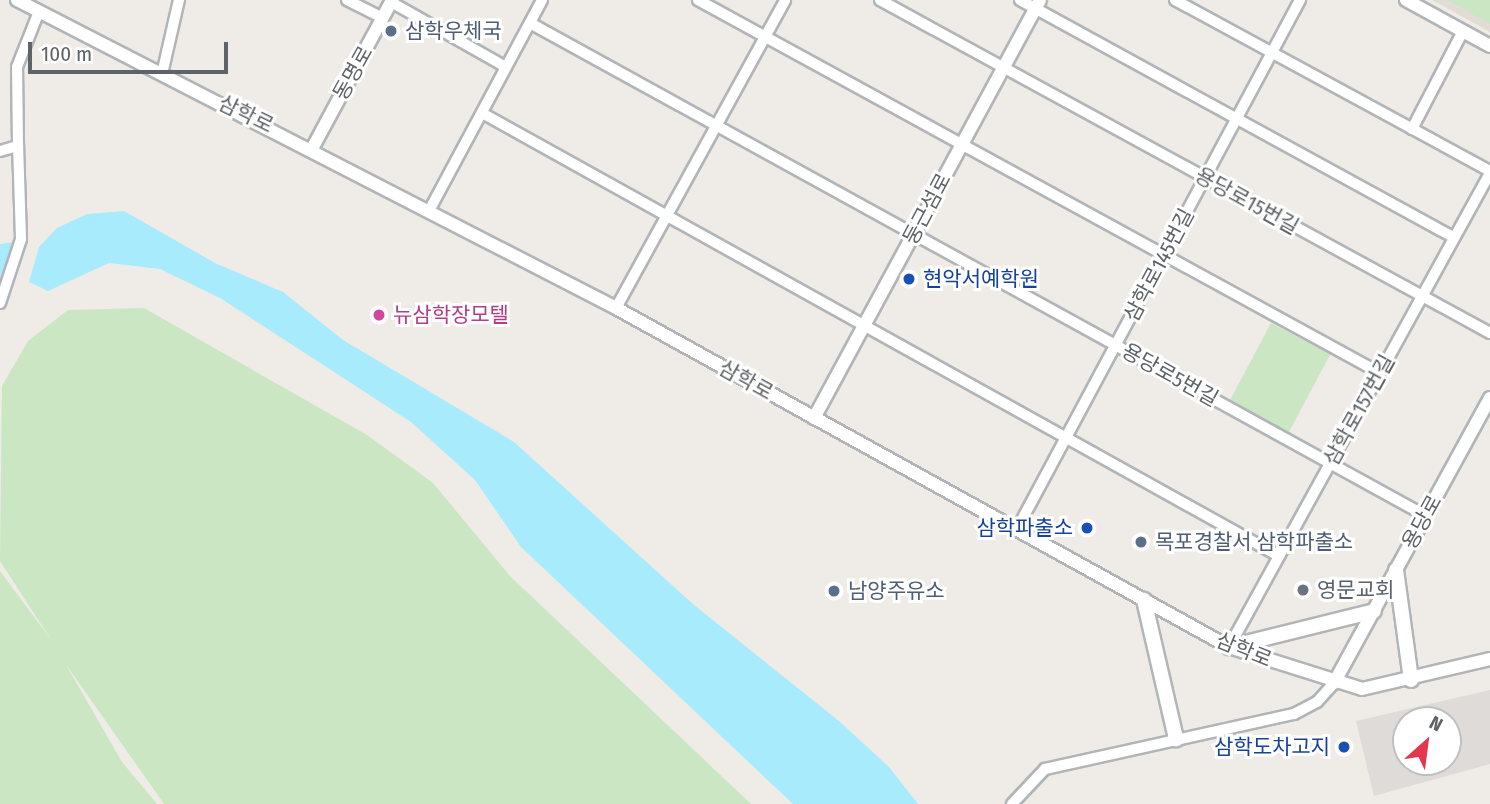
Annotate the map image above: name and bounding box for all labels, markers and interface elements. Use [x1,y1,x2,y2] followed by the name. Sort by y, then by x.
[405,18,502,44] place label: 삼학우체국
[383,23,399,39] marker: 삼학우체국
[32,28,231,72] scale bar
[41,41,92,67] text: 100 m
[328,42,378,104] street label: 동명로
[214,90,278,138] street label: 삼학로
[1191,162,1303,240] street label: 용당로15번길
[898,169,956,249] street label: 둥근섬로
[1119,204,1199,326] street label: 삼학로145번길
[923,266,1039,292] place label: 현악서예학원
[901,271,917,287] marker: 현악서예학원
[393,302,509,328] place label: 뉴삼학장모텔
[371,307,387,323] marker: 뉴삼학장모텔
[1117,338,1223,412] street label: 용당로5번길
[1318,350,1400,470] street label: 삼학로157번길
[715,355,777,405] street label: 삼학로
[1397,491,1447,553] street label: 용당로
[976,515,1073,541] place label: 삼학파출소
[1079,520,1095,536] marker: 삼학파출소
[1155,529,1353,555] place label: 목포경찰서 삼학파출소
[1133,534,1149,550] marker: 목포경찰서 삼학파출소
[1317,577,1394,603] place label: 영문교회
[848,578,945,604] place label: 남양주유소
[1295,582,1311,598] marker: 영문교회
[826,583,842,599] marker: 남양주유소
[1212,627,1276,673] street label: 삼학로
[1392,706,1462,776] north arrow
[1426,711,1447,737] text: N
[1214,734,1330,760] place label: 삼학도차고지
[1336,739,1352,755] marker: 삼학도차고지

